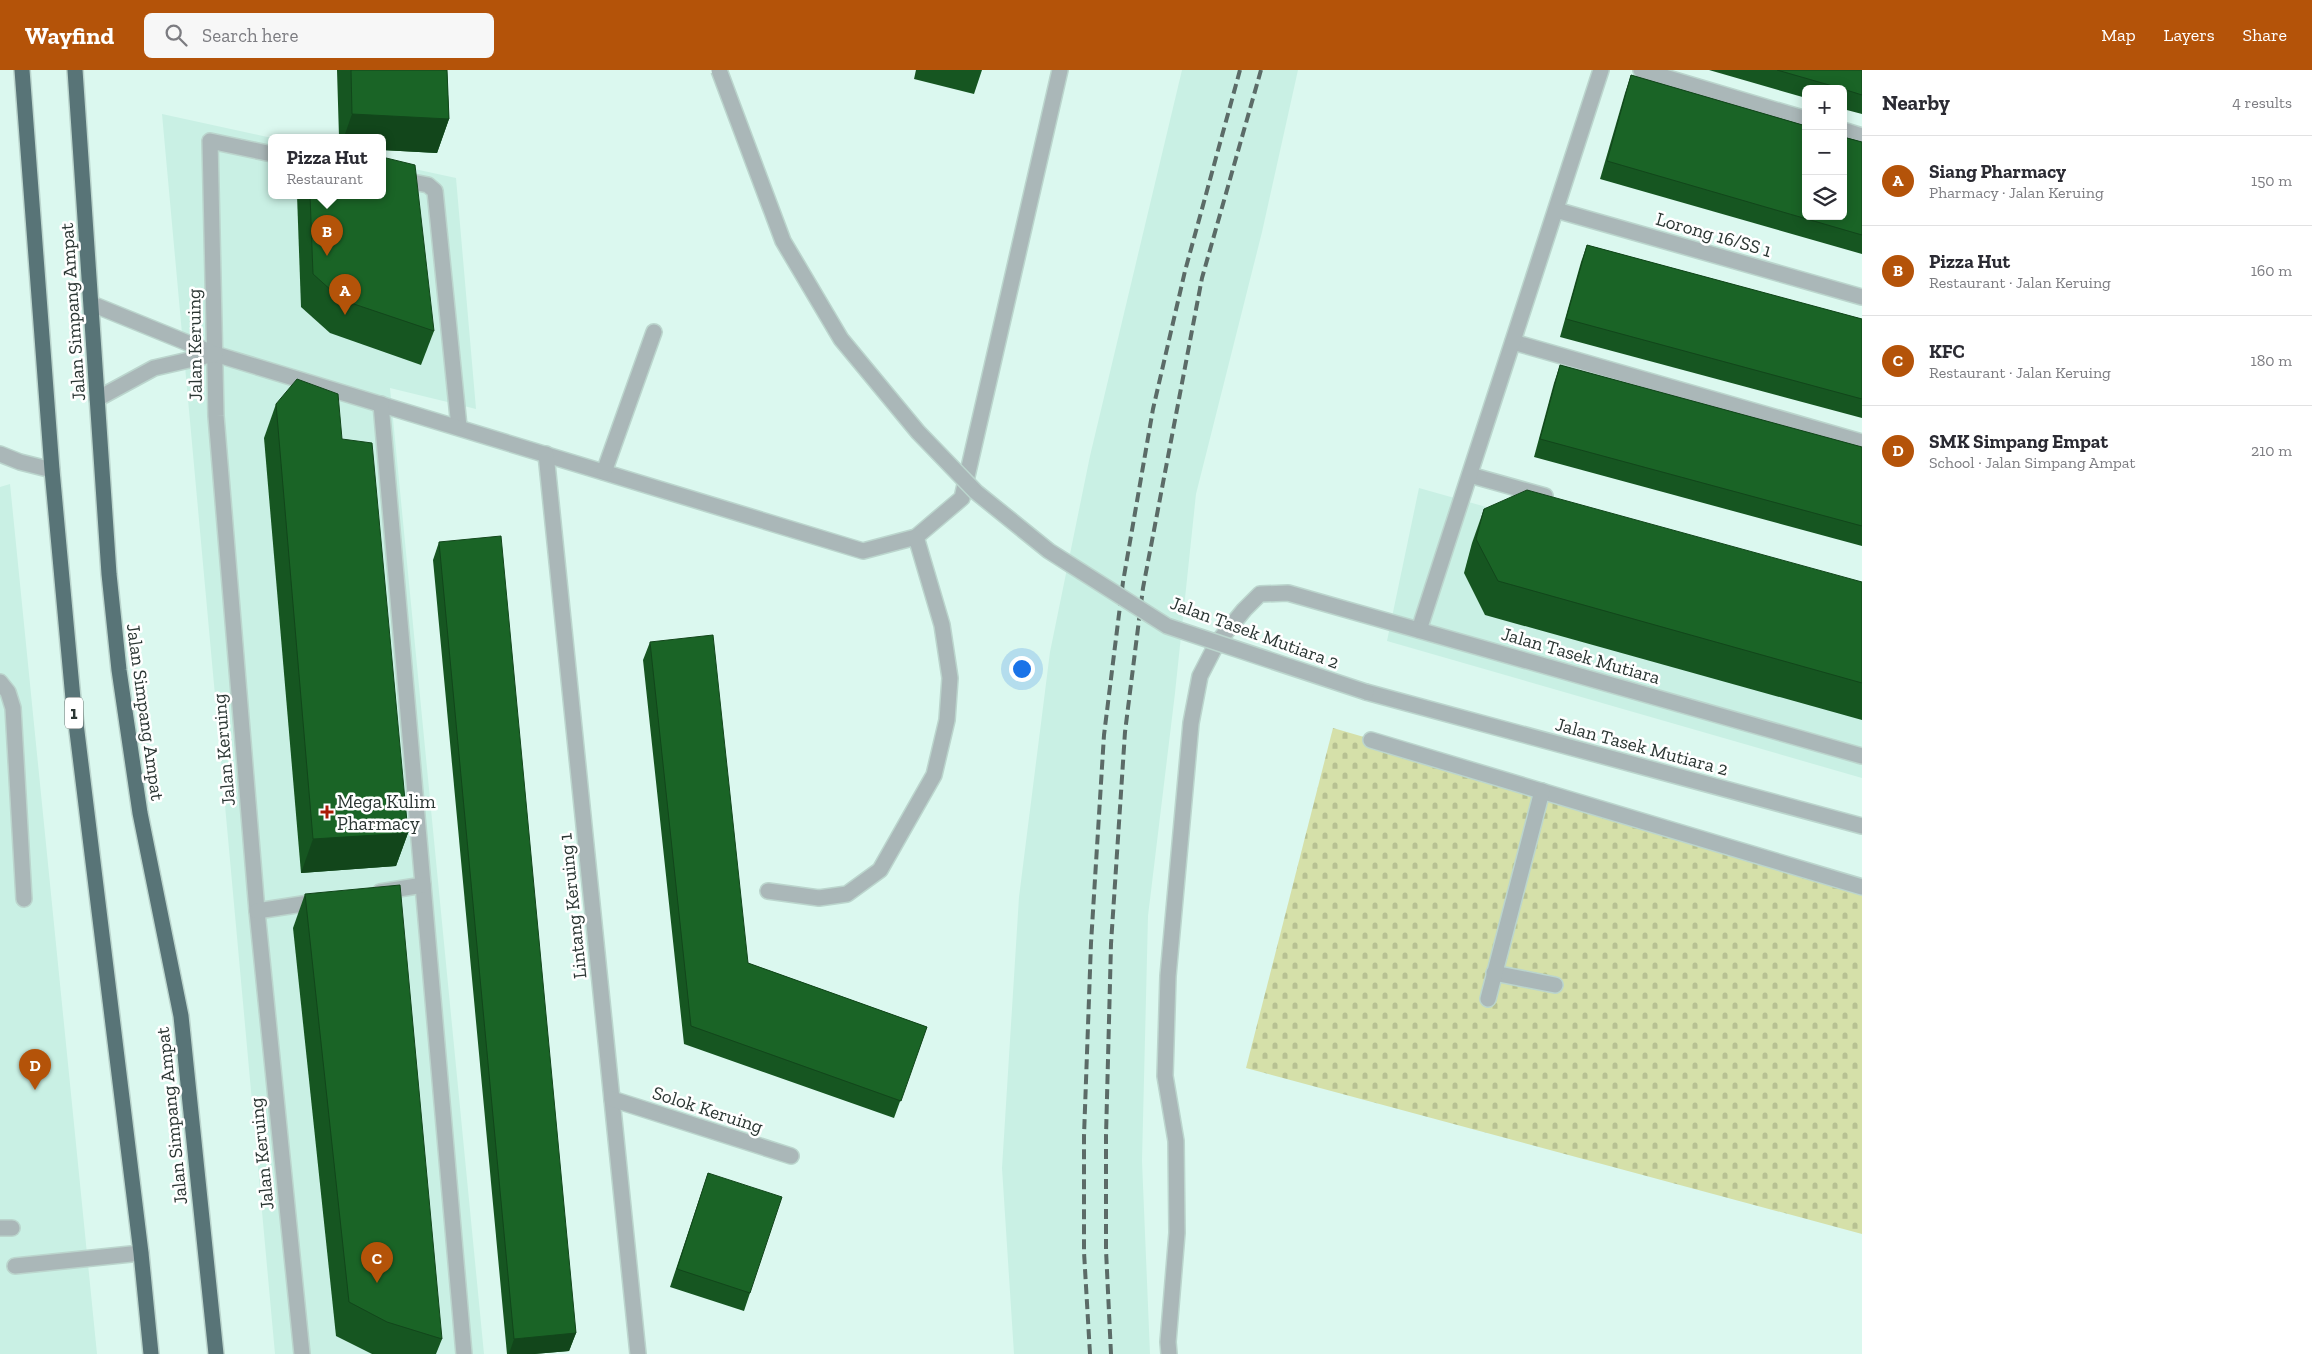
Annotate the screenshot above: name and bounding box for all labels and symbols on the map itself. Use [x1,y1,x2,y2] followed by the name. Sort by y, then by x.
[1653,207,1774,262] street label: Lorong 16/SS 1
[311,215,343,256] pin: B
[55,222,90,402] street label: Jalan Simpang Ampat
[329,274,361,315] pin: A
[182,288,207,402] street label: Jalan Keruing
[1167,591,1342,674] street label: Jalan Tasek Mutiara 2
[122,622,169,802] street label: Jalan Simpang Ampat
[1499,622,1663,689] street label: Jalan Tasek Mutiara
[1009,656,1035,682] your location
[207,692,240,807] street label: Jalan Keruing
[65,698,83,728] road number: 1
[1553,712,1731,781] street label: Jalan Tasek Mutiara 2
[337,790,436,835] place label: Mega Kulim Pharmacy
[321,806,333,818] marker: Mega Kulim Pharmacy
[553,832,592,980] street label: Lintang Keruing 1
[151,1026,192,1206] street label: Jalan Simpang Ampat
[19,1049,51,1090] pin: D
[650,1081,767,1138] street label: Solok Keruing
[244,1096,279,1211] street label: Jalan Keruing
[361,1242,393,1283] pin: C

